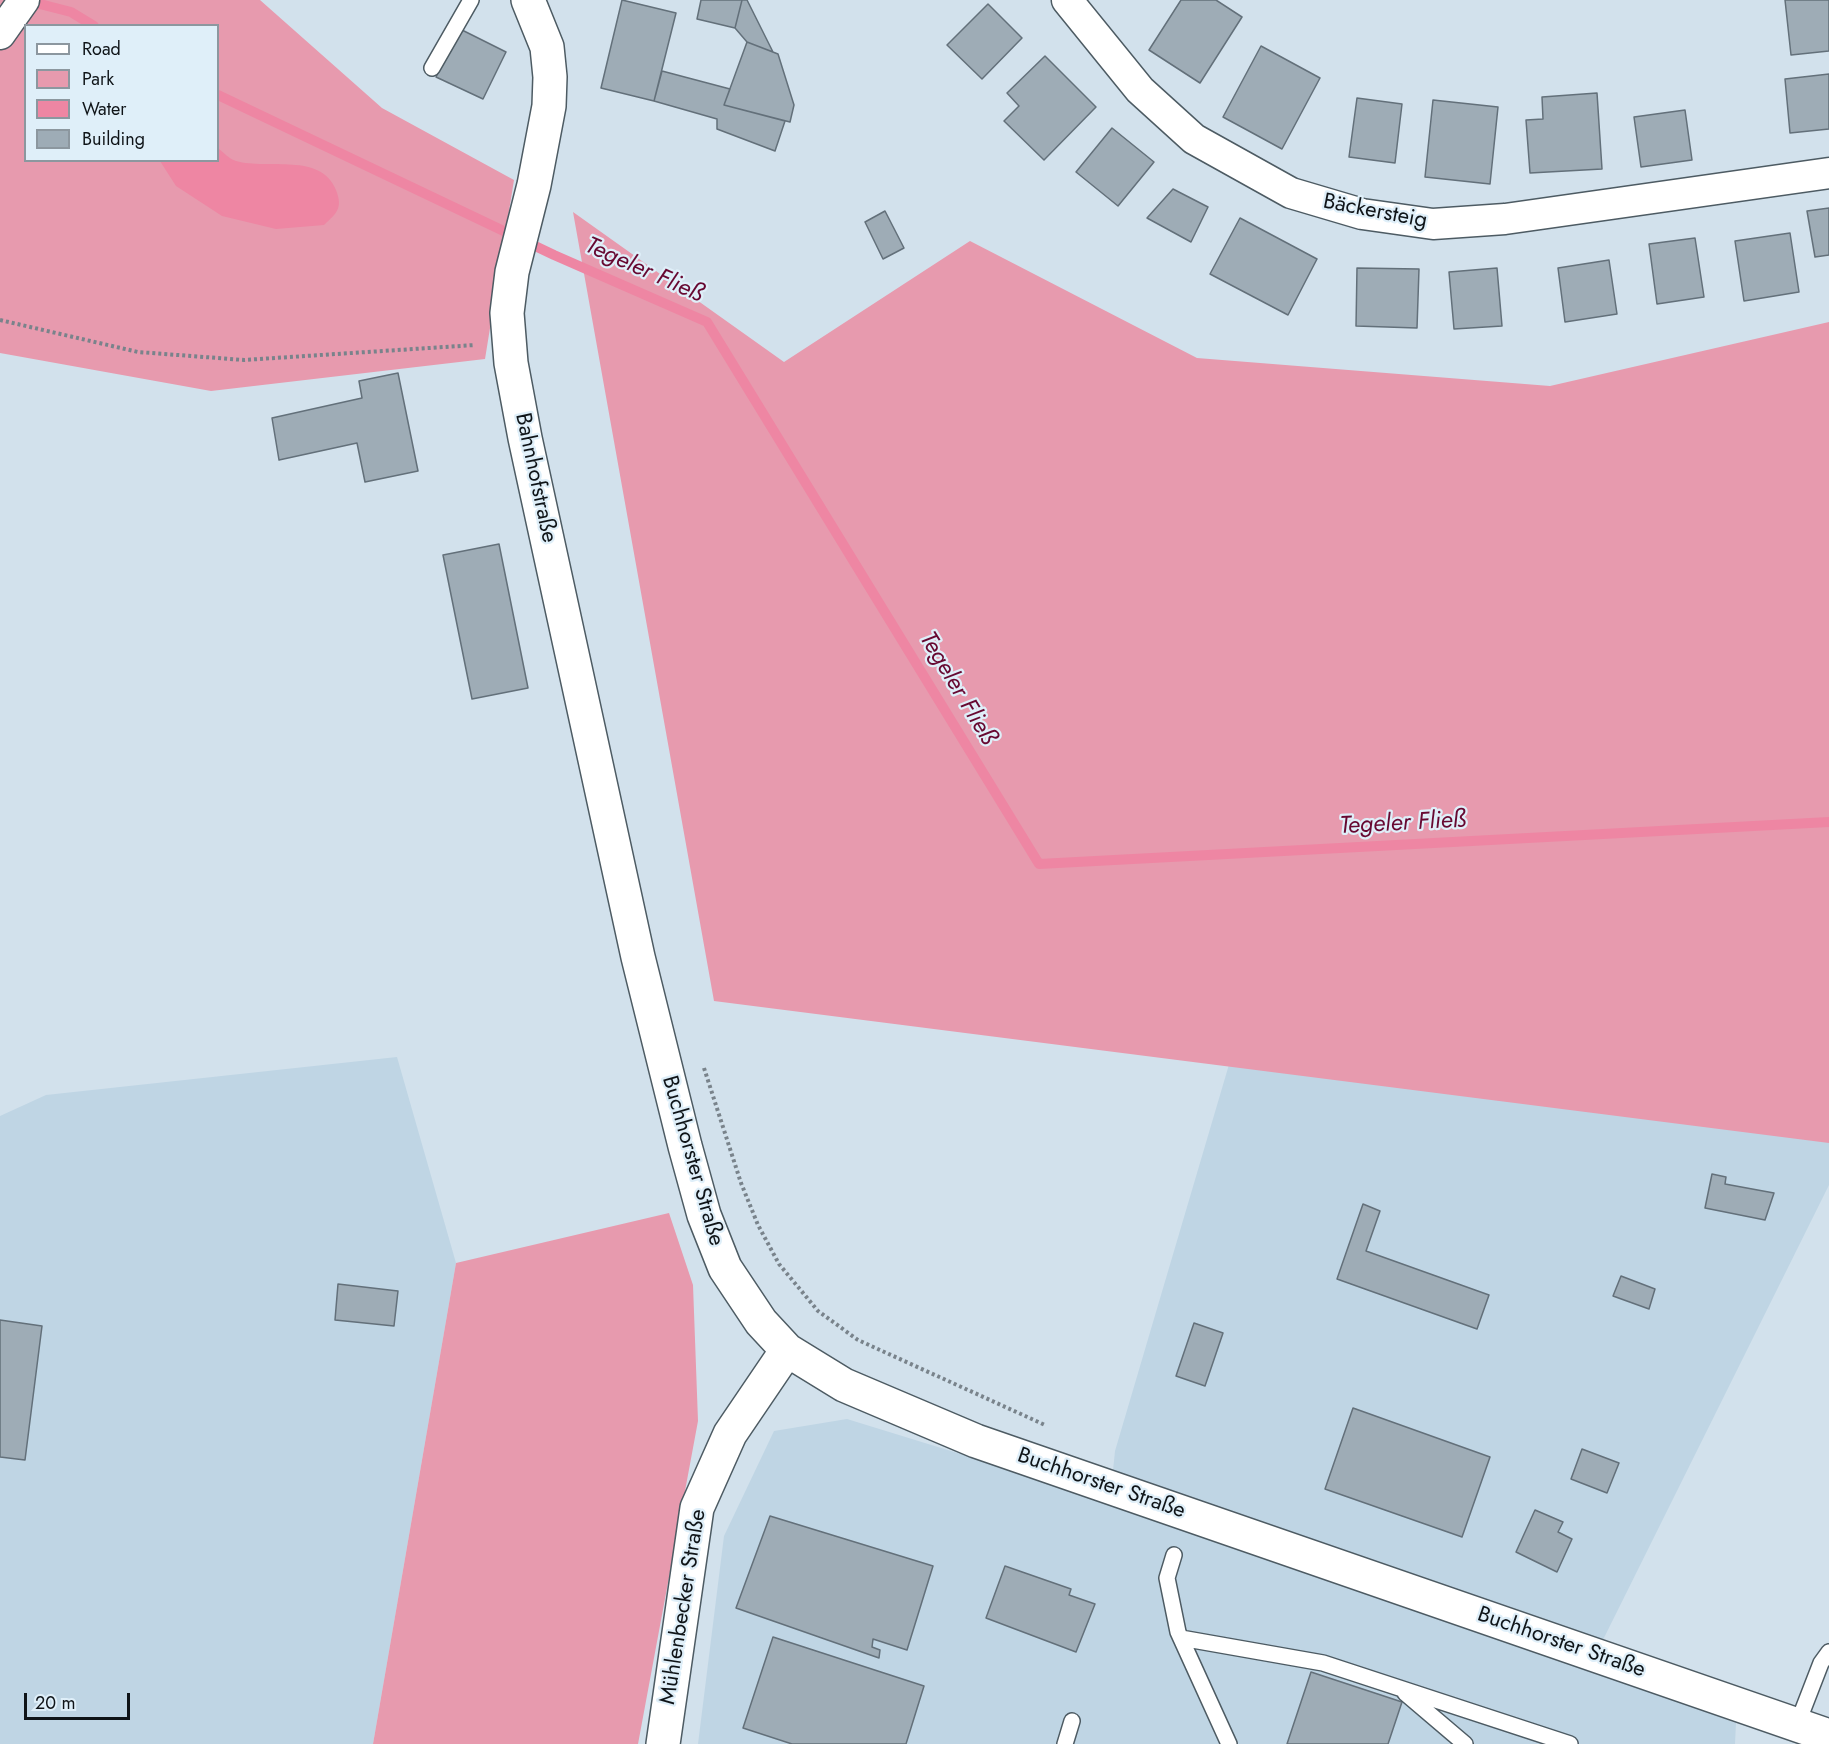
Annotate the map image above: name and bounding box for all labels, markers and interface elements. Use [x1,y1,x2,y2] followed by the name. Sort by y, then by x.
[24,24,219,162] legend
[82,36,121,62] text: Road
[82,66,114,92] text: Park
[82,96,126,122] text: Water
[82,126,145,152] text: Building
[1321,189,1429,235] street label: Bäckersteig
[580,232,708,310] water label: Tegeler Fließ
[508,411,562,545] street label: Bahnhofstraße
[912,627,1002,751] water label: Tegeler Fließ
[1339,806,1467,842] water label: Tegeler Fließ
[655,1073,729,1249] street label: Buchhorster Straße
[1014,1443,1188,1525] street label: Buchhorster Straße
[656,1508,712,1706] street label: Mühlenbecker Straße
[1474,1602,1648,1684] street label: Buchhorster Straße
[27,1681,134,1719] scale bar
[35,1690,75,1716] text: 20 m

